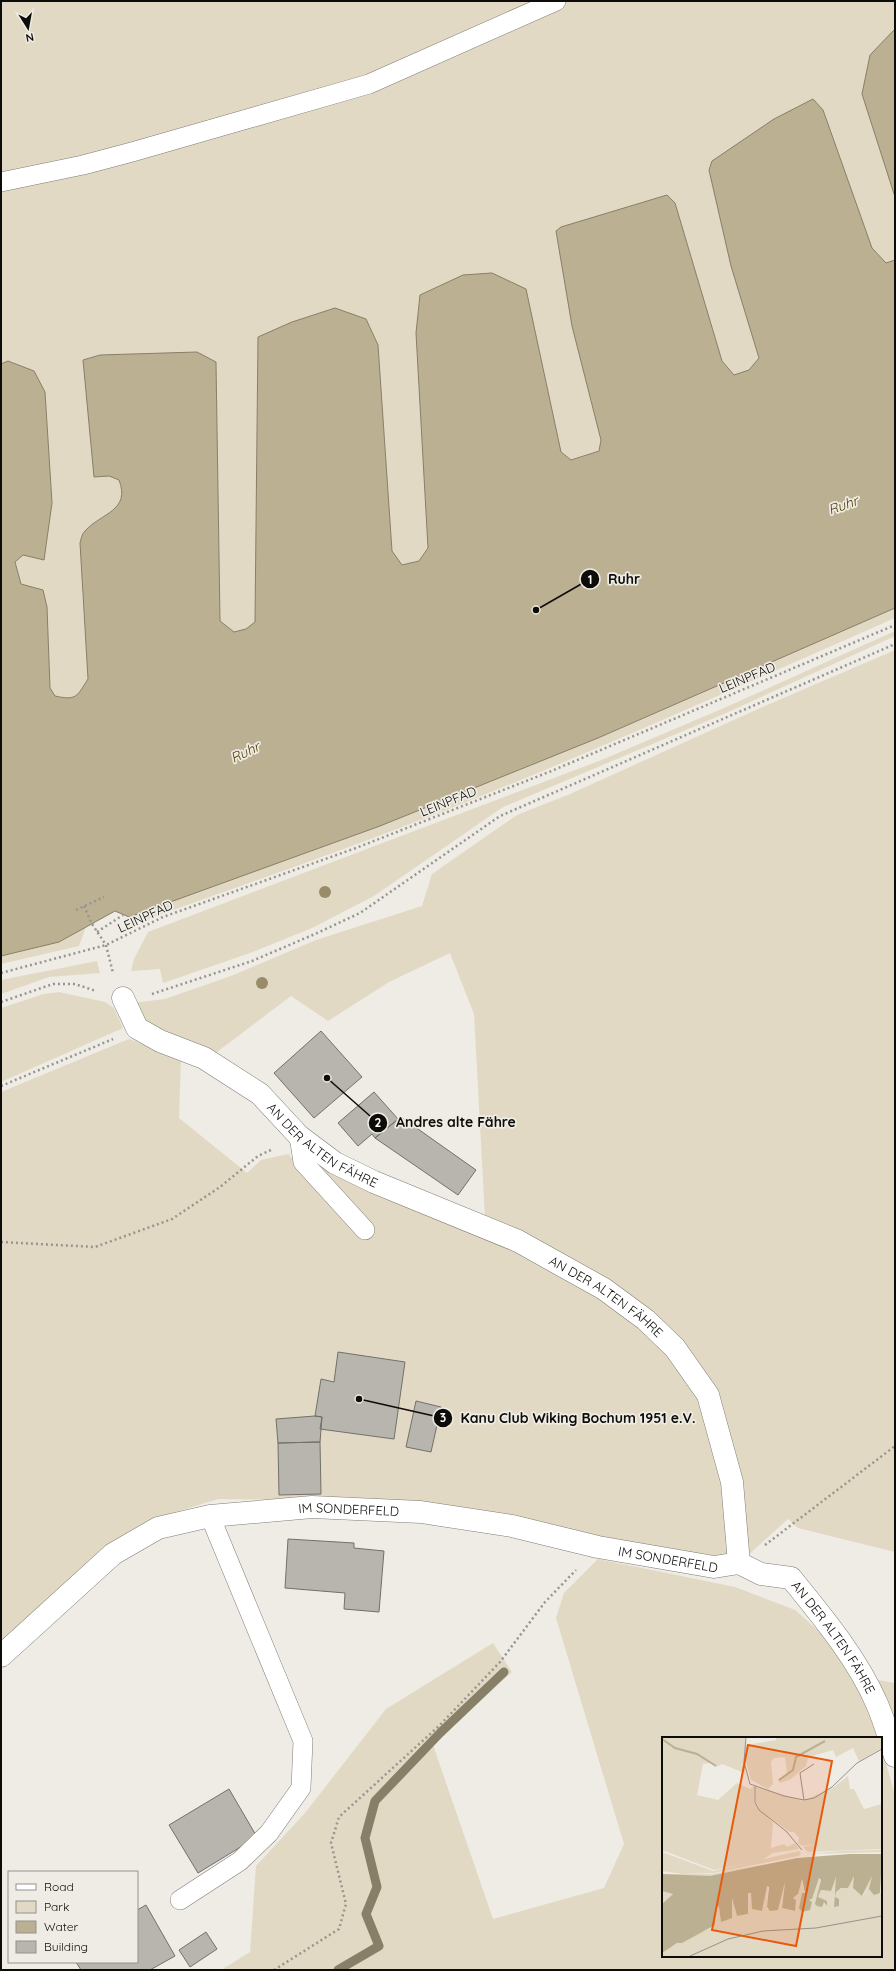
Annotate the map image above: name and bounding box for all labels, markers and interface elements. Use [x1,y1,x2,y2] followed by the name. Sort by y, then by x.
[8,8,48,48] north arrow
[25,30,35,45] text: N
[826,491,862,518] water label: Ruhr
[580,566,648,592] callout: Ruhr
[608,570,640,588] text: Ruhr
[588,572,592,587] text: 1
[717,658,777,696] street label: LEINPFAD
[227,737,264,767] water label: Ruhr
[417,782,479,820] street label: LEINPFAD
[115,896,175,936] street label: LEINPFAD
[264,1099,381,1191] street label: AN DER ALTEN FÄHRE
[368,1110,524,1136] callout: Andres alte Fähre
[396,1113,516,1131] text: Andres alte Fähre
[375,1115,382,1130] text: 2
[547,1252,667,1340] street label: AN DER ALTEN FÄHRE
[433,1405,704,1431] callout: Kanu Club Wiking Bochum 1951 e.V.
[461,1409,695,1427] text: Kanu Club Wiking Bochum 1951 e.V.
[440,1410,446,1425] text: 3
[298,1499,399,1519] street label: IM SONDERFELD
[617,1543,719,1576] street label: IM SONDERFELD
[788,1577,879,1696] street label: AN DER ALTEN FÄHRE
[662,1737,882,1957] inset map
[8,1871,138,1963] legend
[44,1879,74,1894] text: Road
[44,1899,69,1914] text: Park
[44,1919,79,1934] text: Water
[44,1939,88,1954] text: Building

